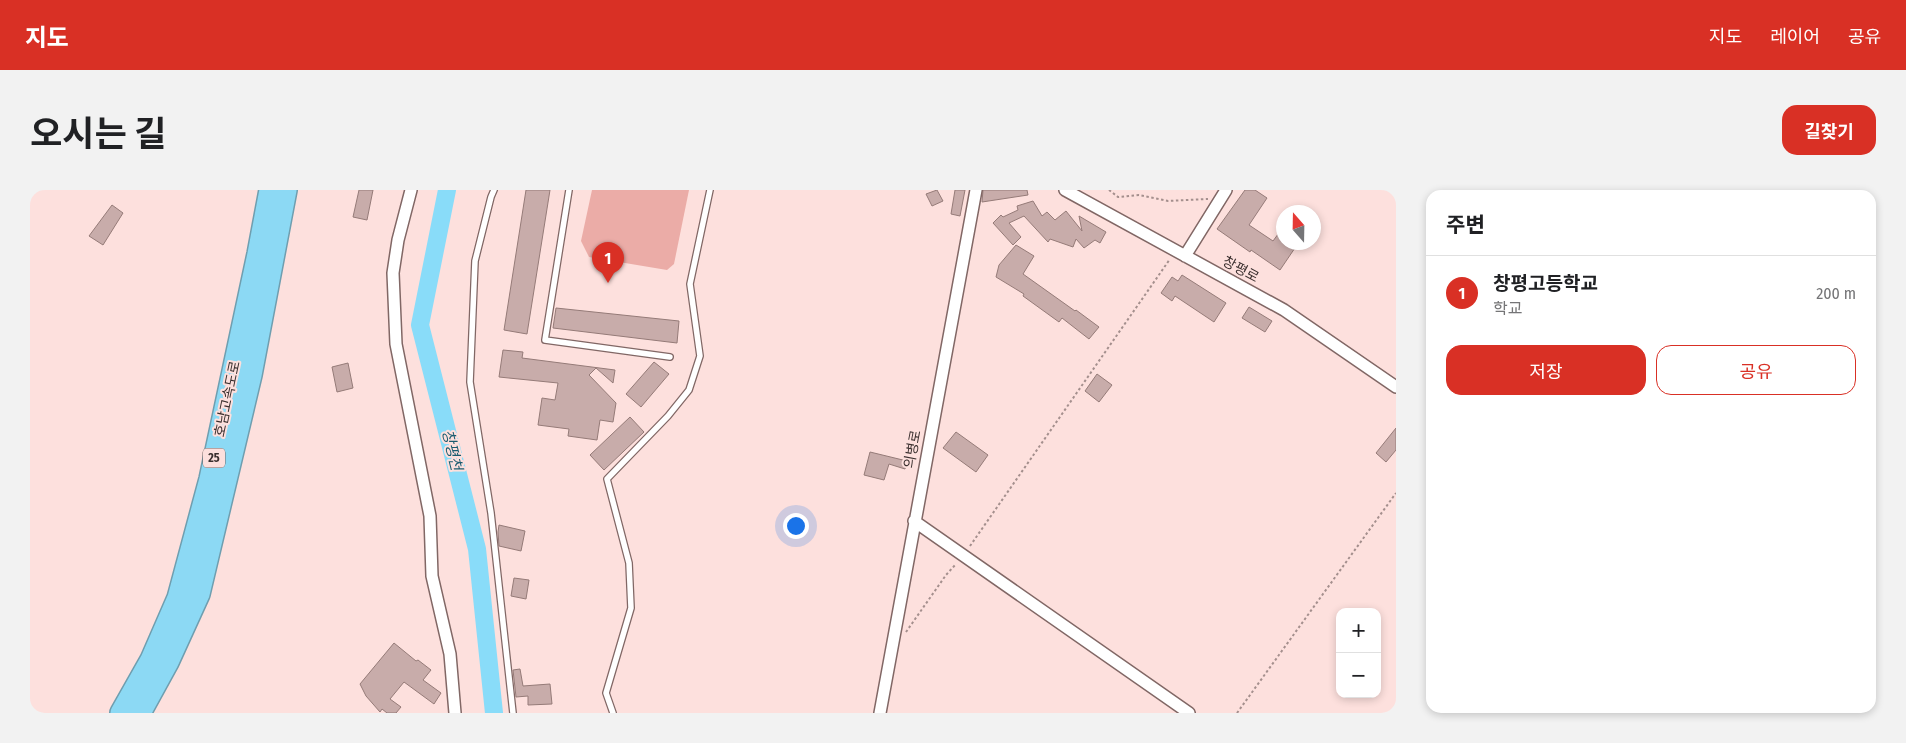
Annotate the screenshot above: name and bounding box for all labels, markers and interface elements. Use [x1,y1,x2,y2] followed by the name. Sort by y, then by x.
[25,24,69,52] text: 지도
[1709,26,1742,48] text: 지도
[1770,26,1820,48] text: 레이어
[1848,26,1881,48] text: 공유
[1782,105,1876,155] button: 길찾기
[30,113,166,155] text: 오시는 길
[1276,205,1321,250] north arrow
[1446,212,1485,238] text: 주변
[592,242,624,283] pin: 1
[1220,253,1262,286] street label: 창평로
[1493,272,1598,295] text: 창평고등학교
[1459,284,1465,303] text: 1
[1816,284,1856,303] text: 200 m
[1493,299,1522,318] text: 학교
[1446,345,1646,395] button: 저장
[1656,345,1856,395] button: 공유
[211,359,244,439] street label: 호남고속도로
[438,428,466,474] water label: 창평천
[900,428,925,470] street label: 의병로
[203,448,225,468] road number: 25
[783,513,809,539] your location
[1336,608,1381,698] map controls
[1336,608,1381,653] button: +
[1336,653,1381,698] button: −

